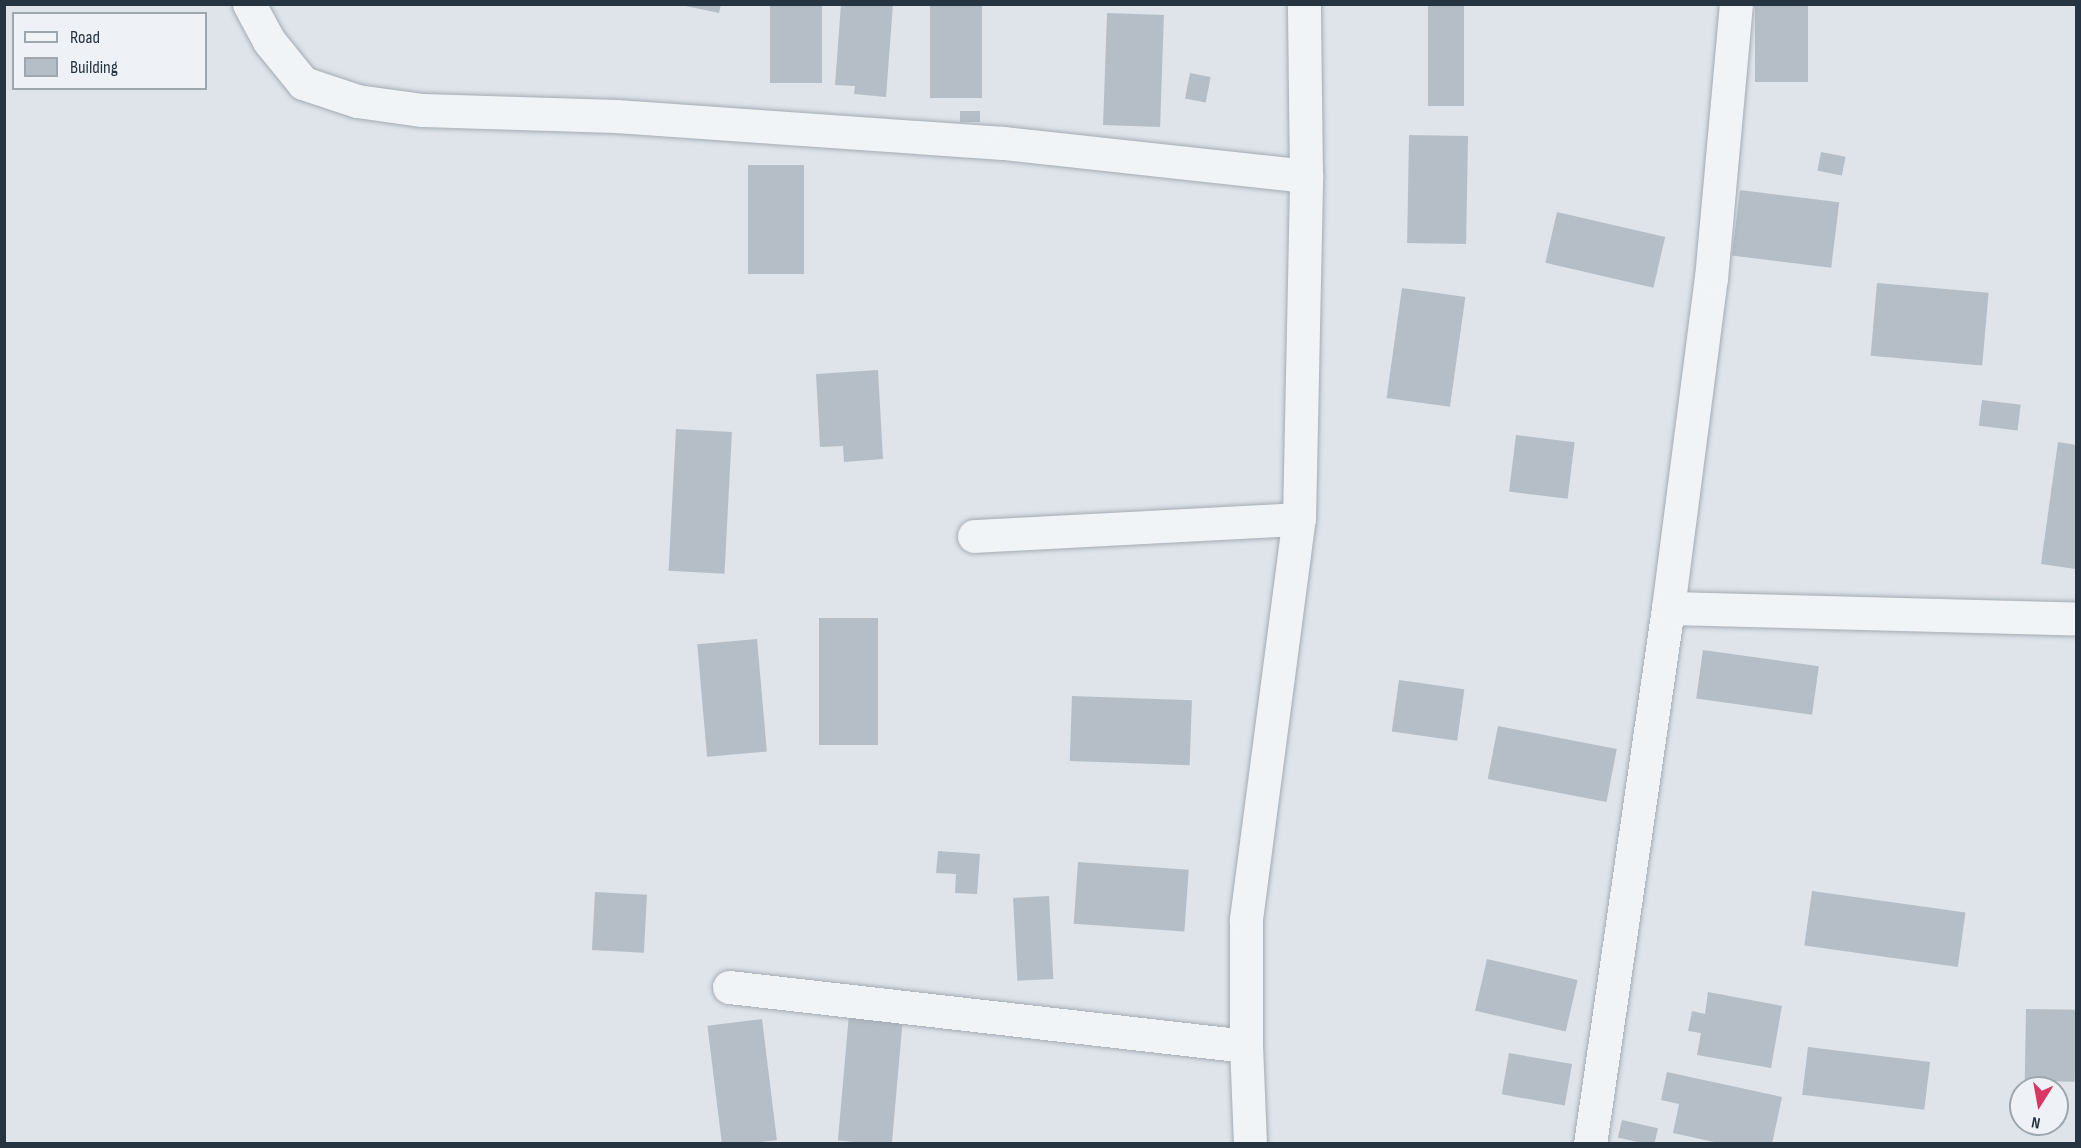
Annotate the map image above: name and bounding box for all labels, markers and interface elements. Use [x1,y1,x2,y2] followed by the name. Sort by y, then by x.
[12,12,207,90] legend
[70,27,100,48] text: Road
[70,57,118,78] text: Building
[2009,1076,2069,1136] north arrow
[2030,1112,2042,1132] text: N

